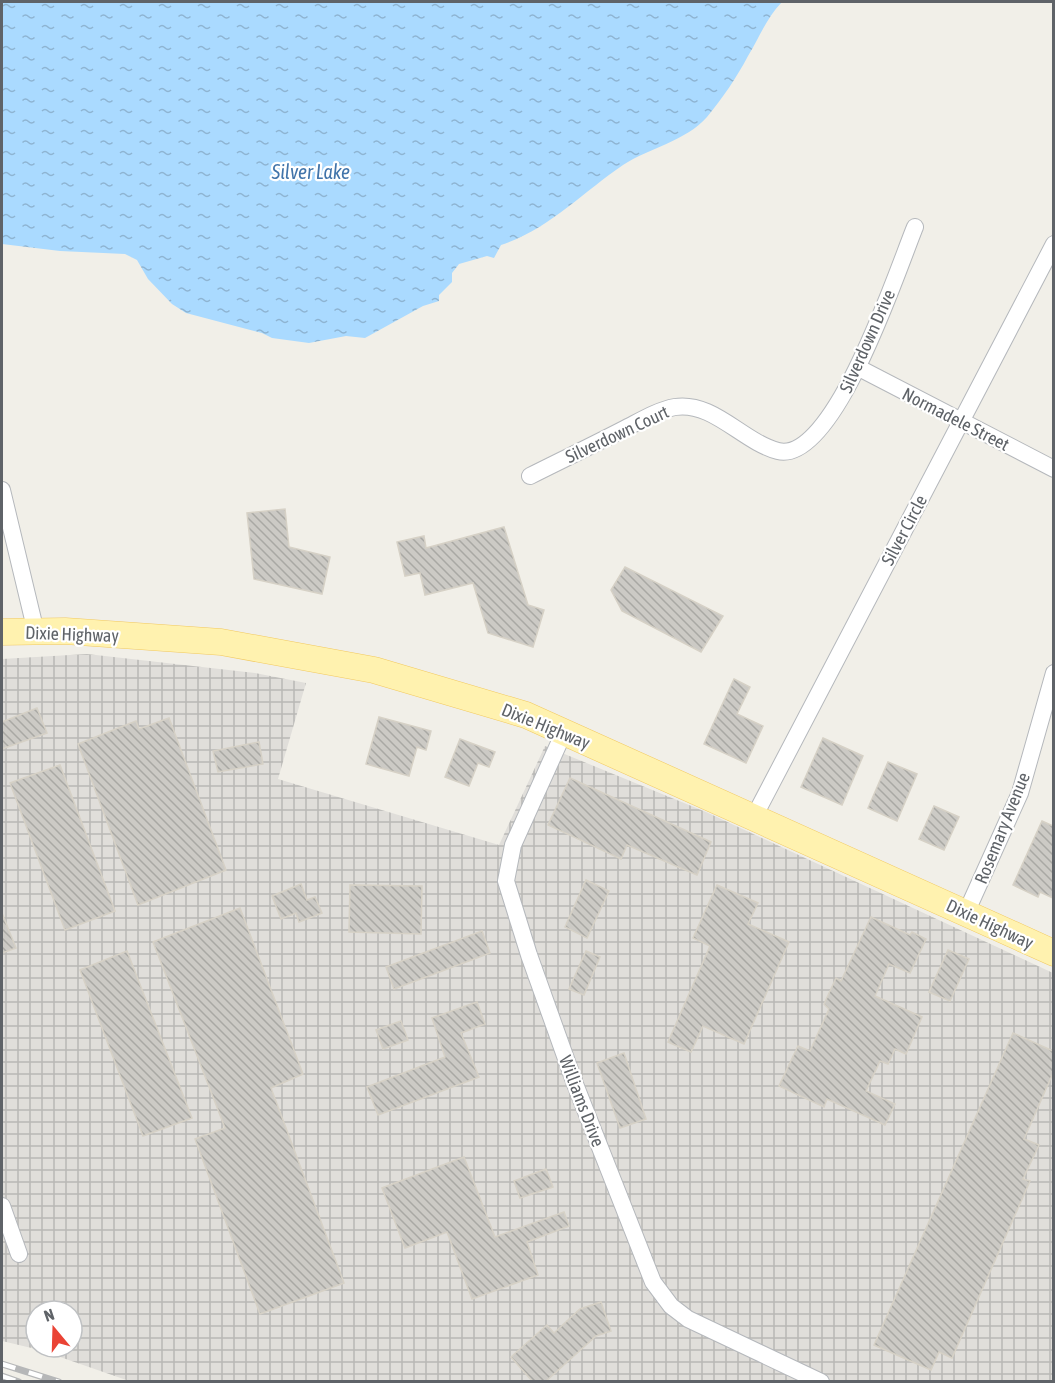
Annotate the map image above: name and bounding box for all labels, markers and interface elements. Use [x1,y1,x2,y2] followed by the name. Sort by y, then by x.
[271,160,350,183] water label: Silver Lake
[835,286,899,396] street label: Silverdown Drive
[899,383,1013,455] street label: Normadele Street
[562,401,672,467] street label: Silverdown Court
[877,491,931,569] street label: Silver Circle
[25,622,119,646] street label: Dixie Highway
[499,699,593,753] street label: Dixie Highway
[970,769,1034,887] street label: Rosemary Avenue
[943,895,1037,953] street label: Dixie Highway
[555,1052,609,1150] street label: Williams Drive
[24,1299,84,1359] north arrow
[42,1305,57,1325] text: N

